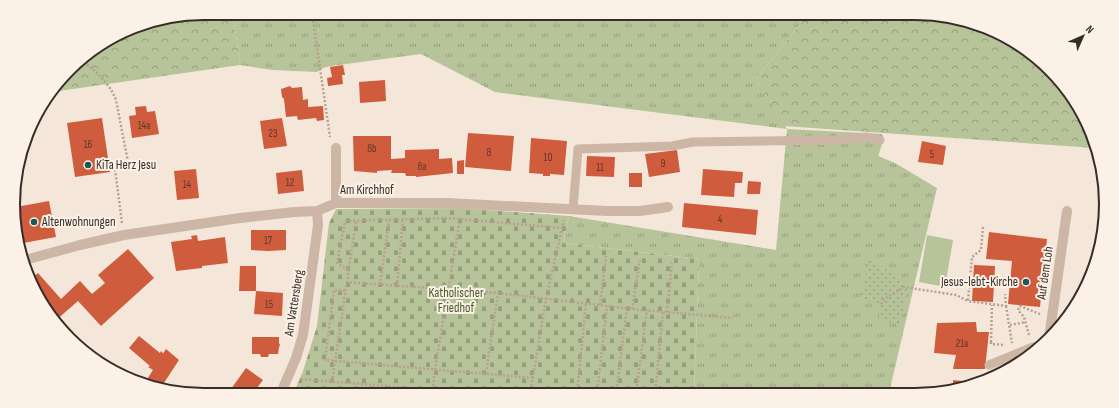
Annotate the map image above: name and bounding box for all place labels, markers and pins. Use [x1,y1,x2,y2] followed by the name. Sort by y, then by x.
[96,157,156,173] place label: KiTa Herz Jesu
[83,160,93,170] marker: KiTa Herz Jesu
[41,214,116,230] place label: Altenwohnungen
[29,217,39,227] marker: Altenwohnungen
[940,274,1018,290] place label: Jesus-lebt-Kirche
[1021,277,1031,287] marker: Jesus-lebt-Kirche

